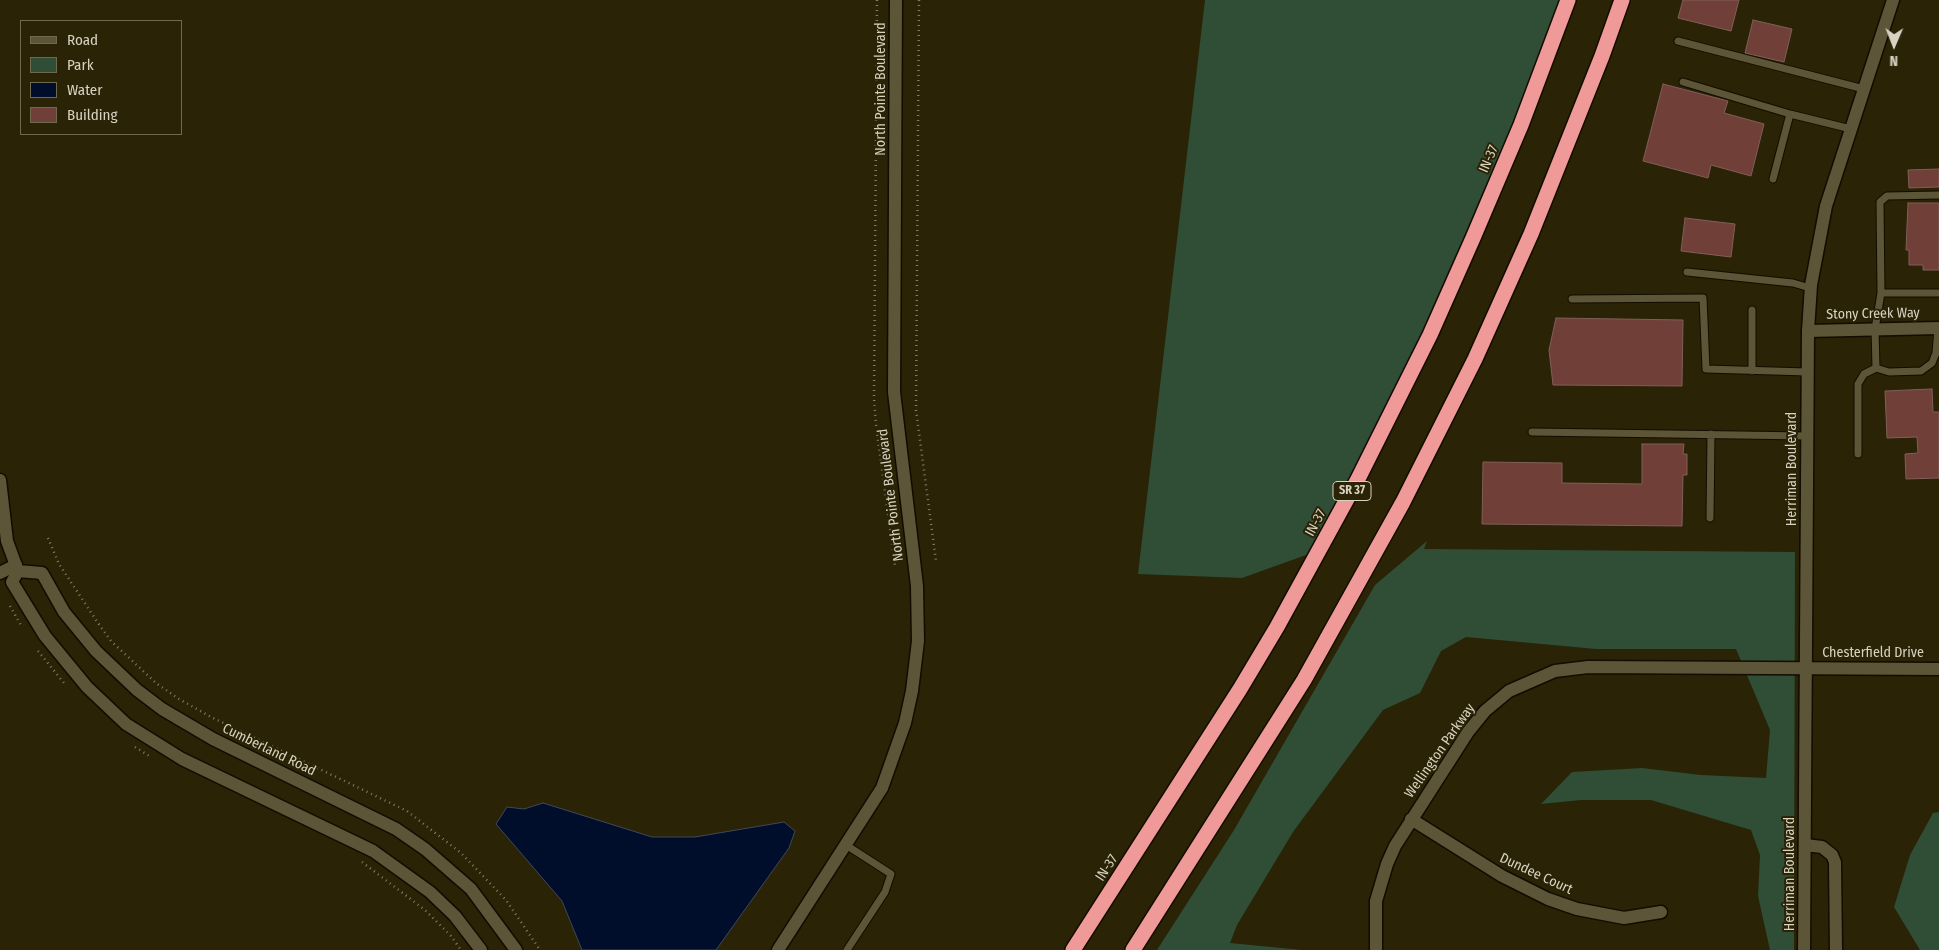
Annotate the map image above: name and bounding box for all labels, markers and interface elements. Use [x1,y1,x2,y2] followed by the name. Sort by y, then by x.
[20,20,182,135] legend
[1869,20,1919,70] north arrow
[873,22,889,156] street label: North Pointe Boulevard
[67,31,98,49] text: Road
[1889,52,1898,69] text: N
[67,56,94,74] text: Park
[67,81,102,99] text: Water
[67,106,118,124] text: Building
[1476,143,1502,175] street label: IN-37
[1826,305,1920,323] street label: Stony Creek Way
[1784,412,1800,526] street label: Herriman Boulevard
[875,428,907,562] street label: North Pointe Boulevard
[1333,482,1371,501] road number: SR 37
[1302,507,1330,539] street label: IN-37
[1822,645,1924,661] street label: Chesterfield Drive
[1401,701,1479,801] street label: Wellington Parkway
[220,720,318,780] street label: Cumberland Road
[1782,817,1798,931] street label: Herriman Boulevard
[1497,850,1575,898] street label: Dundee Court
[1092,852,1122,884] street label: IN-37

